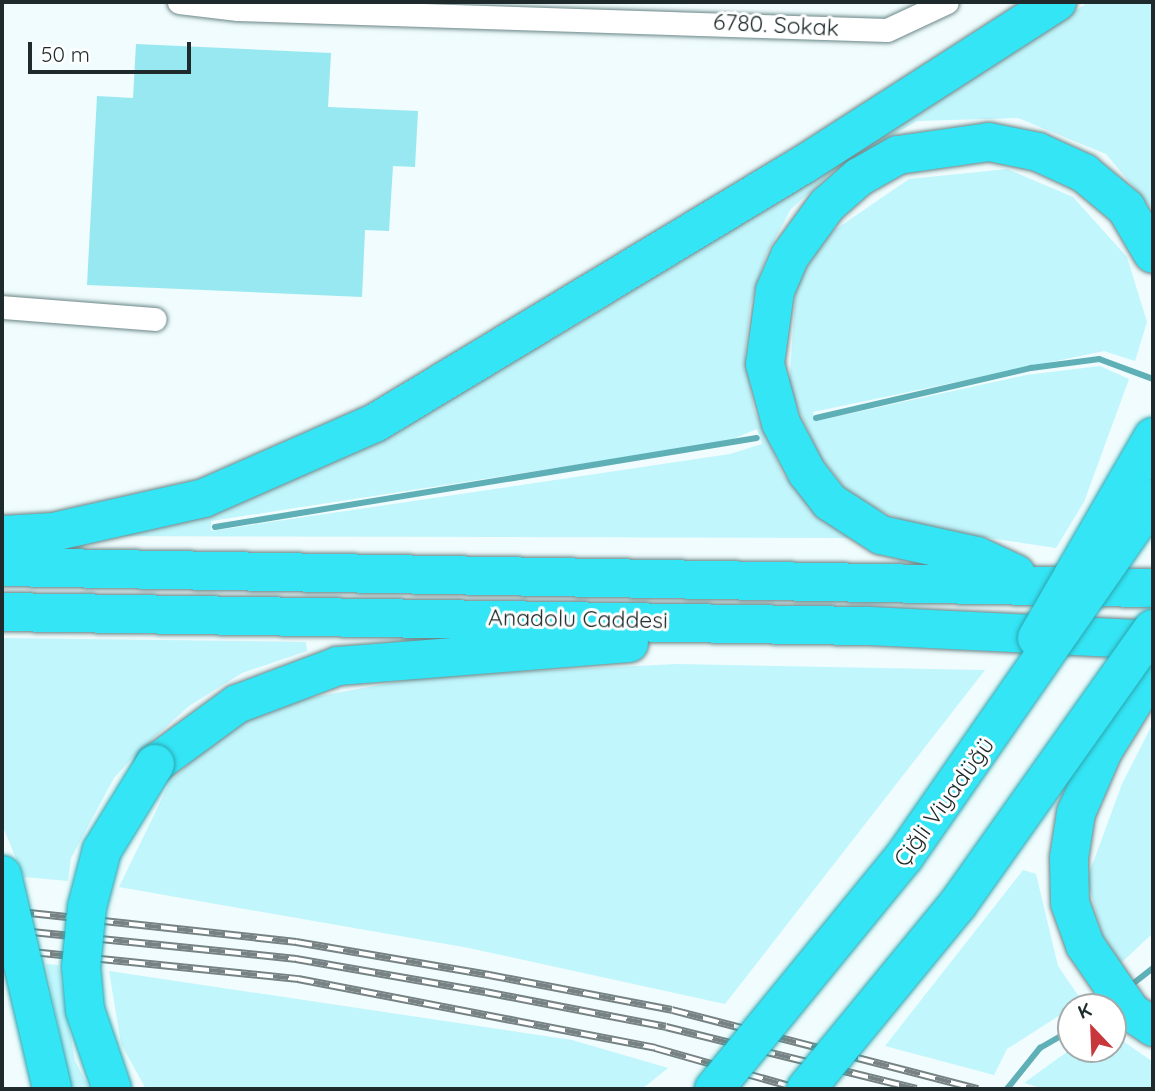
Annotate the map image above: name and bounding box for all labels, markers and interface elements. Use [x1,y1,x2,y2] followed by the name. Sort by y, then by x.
[712,8,840,42] street label: 6780. Sokak
[32,28,194,72] scale bar
[41,41,90,67] text: 50 m
[488,604,668,634] street label: Anadolu Caddesi
[888,732,1000,872] street label: Çiğli Viyadüğü
[1057,993,1127,1063] north arrow
[1074,997,1095,1024] text: K

